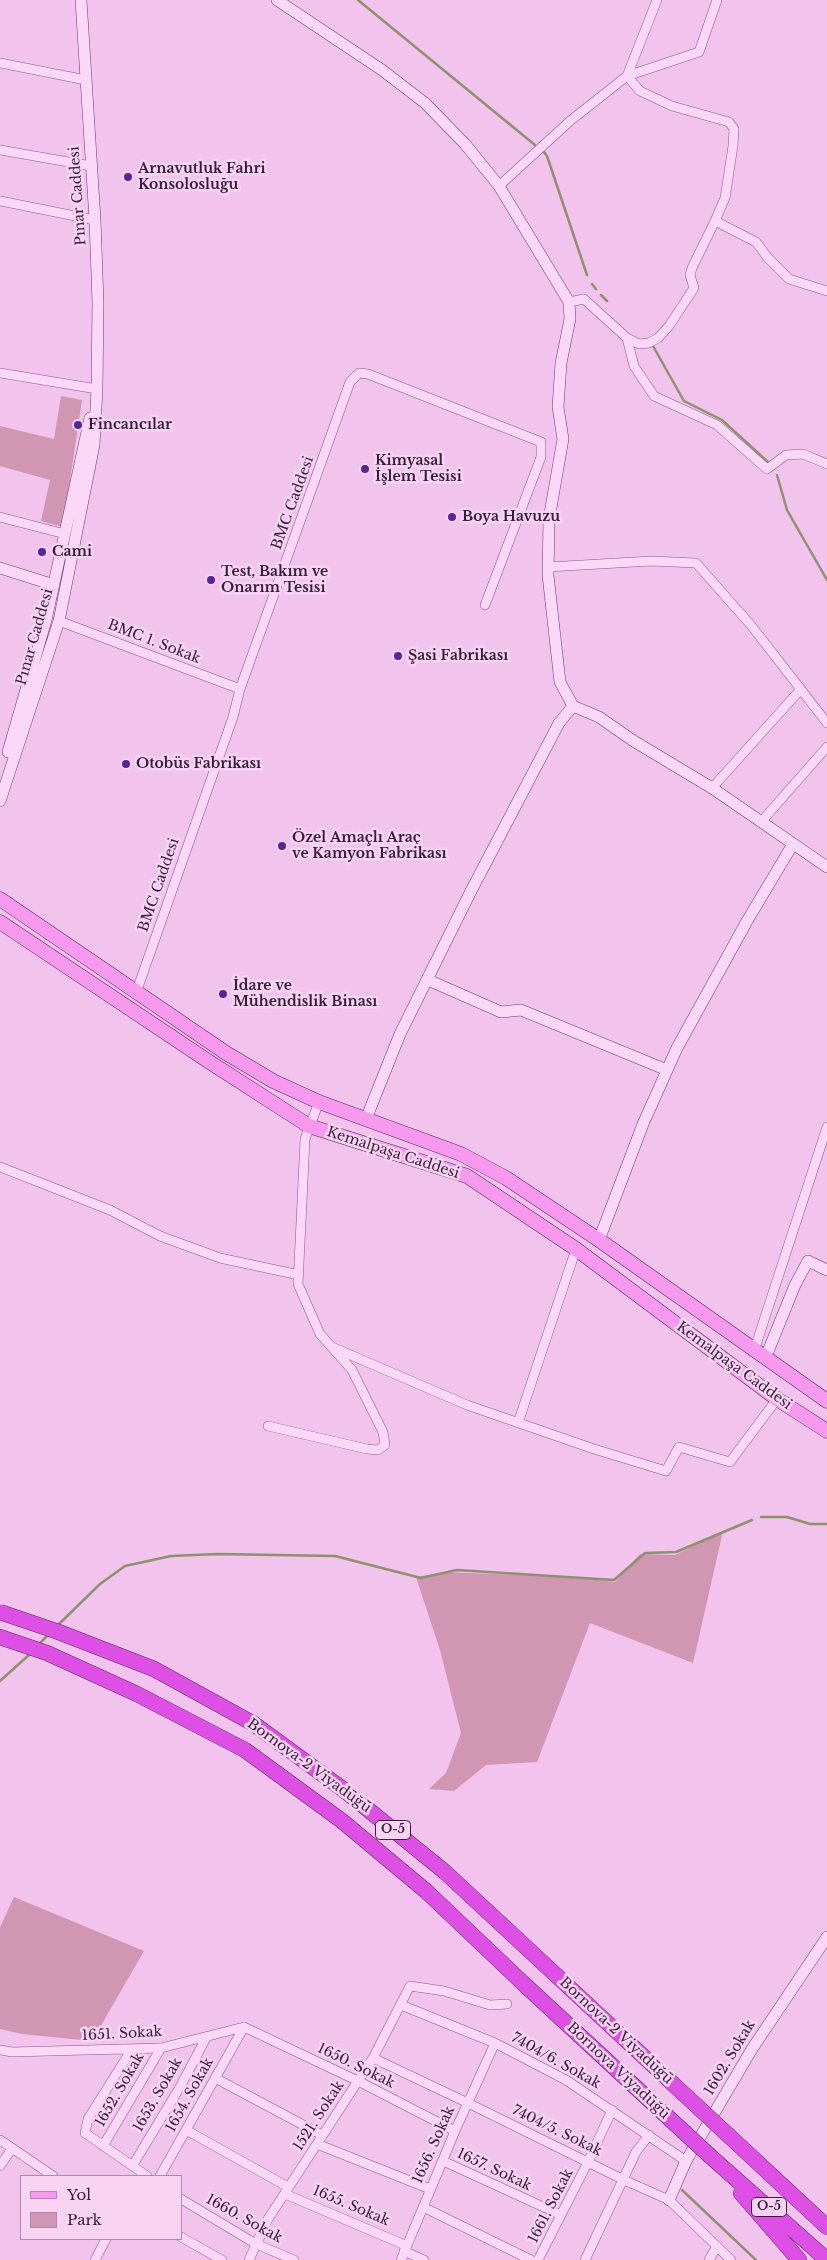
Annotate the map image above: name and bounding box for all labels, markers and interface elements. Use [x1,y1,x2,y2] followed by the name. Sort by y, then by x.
[66,146,90,246] street label: Pınar Caddesi
[138,161,265,193] place label: Arnavutluk Fahri Konsolosluğu
[122,171,134,183] marker: Arnavutluk Fahri Konsolosluğu
[88,417,172,433] place label: Fincancılar
[72,419,84,431] marker: Fincancılar
[375,453,462,486] place label: Kimyasal İşlem Tesisi
[268,454,318,552] street label: BMC Caddesi
[359,463,371,475] marker: Kimyasal İşlem Tesisi
[462,509,560,525] place label: Boya Havuzu
[446,511,458,523] marker: Boya Havuzu
[52,544,92,560] place label: Cami
[36,546,48,558] marker: Cami
[221,564,328,596] place label: Test, Bakım ve Onarım Tesisi
[205,574,217,586] marker: Test, Bakım ve Onarım Tesisi
[13,587,57,687] street label: Pınar Caddesi
[105,617,203,667] street label: BMC 1. Sokak
[408,648,508,664] place label: Şasi Fabrikası
[392,650,404,662] marker: Şasi Fabrikası
[136,756,261,772] place label: Otobüs Fabrikası
[120,758,132,770] marker: Otobüs Fabrikası
[292,830,447,862] place label: Özel Amaçlı Araç ve Kamyon Fabrikası
[135,836,183,934] street label: BMC Caddesi
[276,840,288,852] marker: Özel Amaçlı Araç ve Kamyon Fabrikası
[233,978,377,1010] place label: İdare ve Mühendislik Binası
[217,988,229,1000] marker: İdare ve Mühendislik Binası
[325,1124,461,1182] street label: Kemalpaşa Caddesi
[673,1319,795,1413] street label: Kemalpaşa Caddesi
[244,1715,374,1817] street label: Bornova-2 Viyadüğü
[376,1820,410,1840] road number: O-5
[556,1974,676,2088] street label: Bornova-2 Viyadüğü
[701,2017,759,2099] street label: 1602. Sokak
[563,2019,673,2123] street label: Bornova Viyadüğü
[81,2024,163,2044] street label: 1651. Sokak
[508,2030,604,2092] street label: 7404/6. Sokak
[315,2040,397,2092] street label: 1650. Sokak
[92,2050,148,2130] street label: 1652. Sokak
[130,2055,186,2135] street label: 1653. Sokak
[163,2055,217,2135] street label: 1654. Sokak
[290,2078,348,2154] street label: 1521. Sokak
[509,2102,605,2160] street label: 7404/5. Sokak
[409,2104,459,2186] street label: 1656. Sokak
[454,2145,534,2195] street label: 1657. Sokak
[525,2166,577,2246] street label: 1661. Sokak
[20,2175,182,2240] legend
[310,2182,392,2230] street label: 1655. Sokak
[67,2185,91,2204] text: Yol
[203,2191,285,2247] street label: 1660. Sokak
[752,2198,786,2216] road number: O-5
[67,2210,102,2229] text: Park

